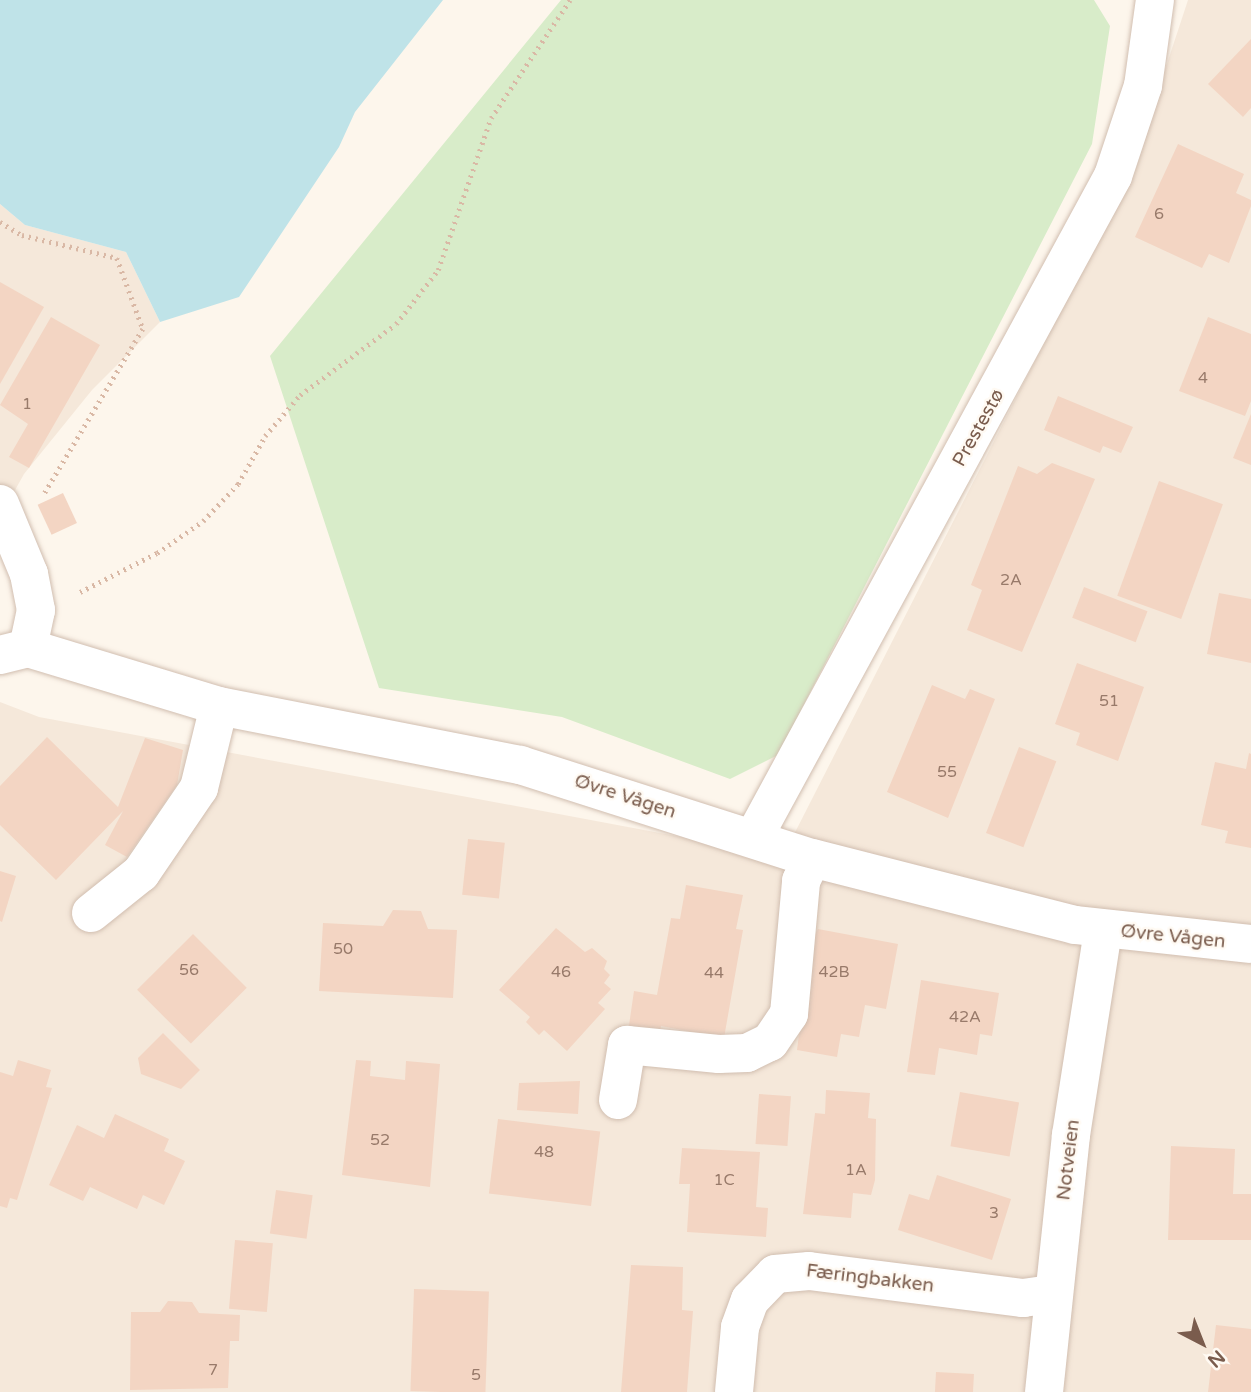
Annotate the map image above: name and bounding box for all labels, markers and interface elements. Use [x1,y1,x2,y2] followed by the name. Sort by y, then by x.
[1154,204,1164,224] house number: 6
[1198,368,1208,388] house number: 4
[948,385,1010,471] street label: Prestestø
[22,394,32,414] house number: 1
[1000,570,1022,590] house number: 2A
[1099,691,1119,711] house number: 51
[937,762,957,782] house number: 55
[571,770,679,824] street label: Øvre Vågen
[1119,920,1227,954] street label: Øvre Vågen
[333,939,353,959] house number: 50
[179,960,199,980] house number: 56
[551,962,571,982] house number: 46
[818,962,850,982] house number: 42B
[704,963,724,983] house number: 44
[949,1007,981,1027] house number: 42A
[1053,1118,1085,1202] street label: Notveien
[370,1130,390,1150] house number: 52
[534,1142,554,1162] house number: 48
[845,1160,867,1180] house number: 1A
[713,1170,735,1190] house number: 1C
[989,1203,999,1223] house number: 3
[805,1260,935,1298] street label: Færingbakken
[1167,1308,1237,1378] north arrow
[1203,1345,1229,1372] text: N
[208,1360,218,1380] house number: 7
[471,1365,481,1385] house number: 5

